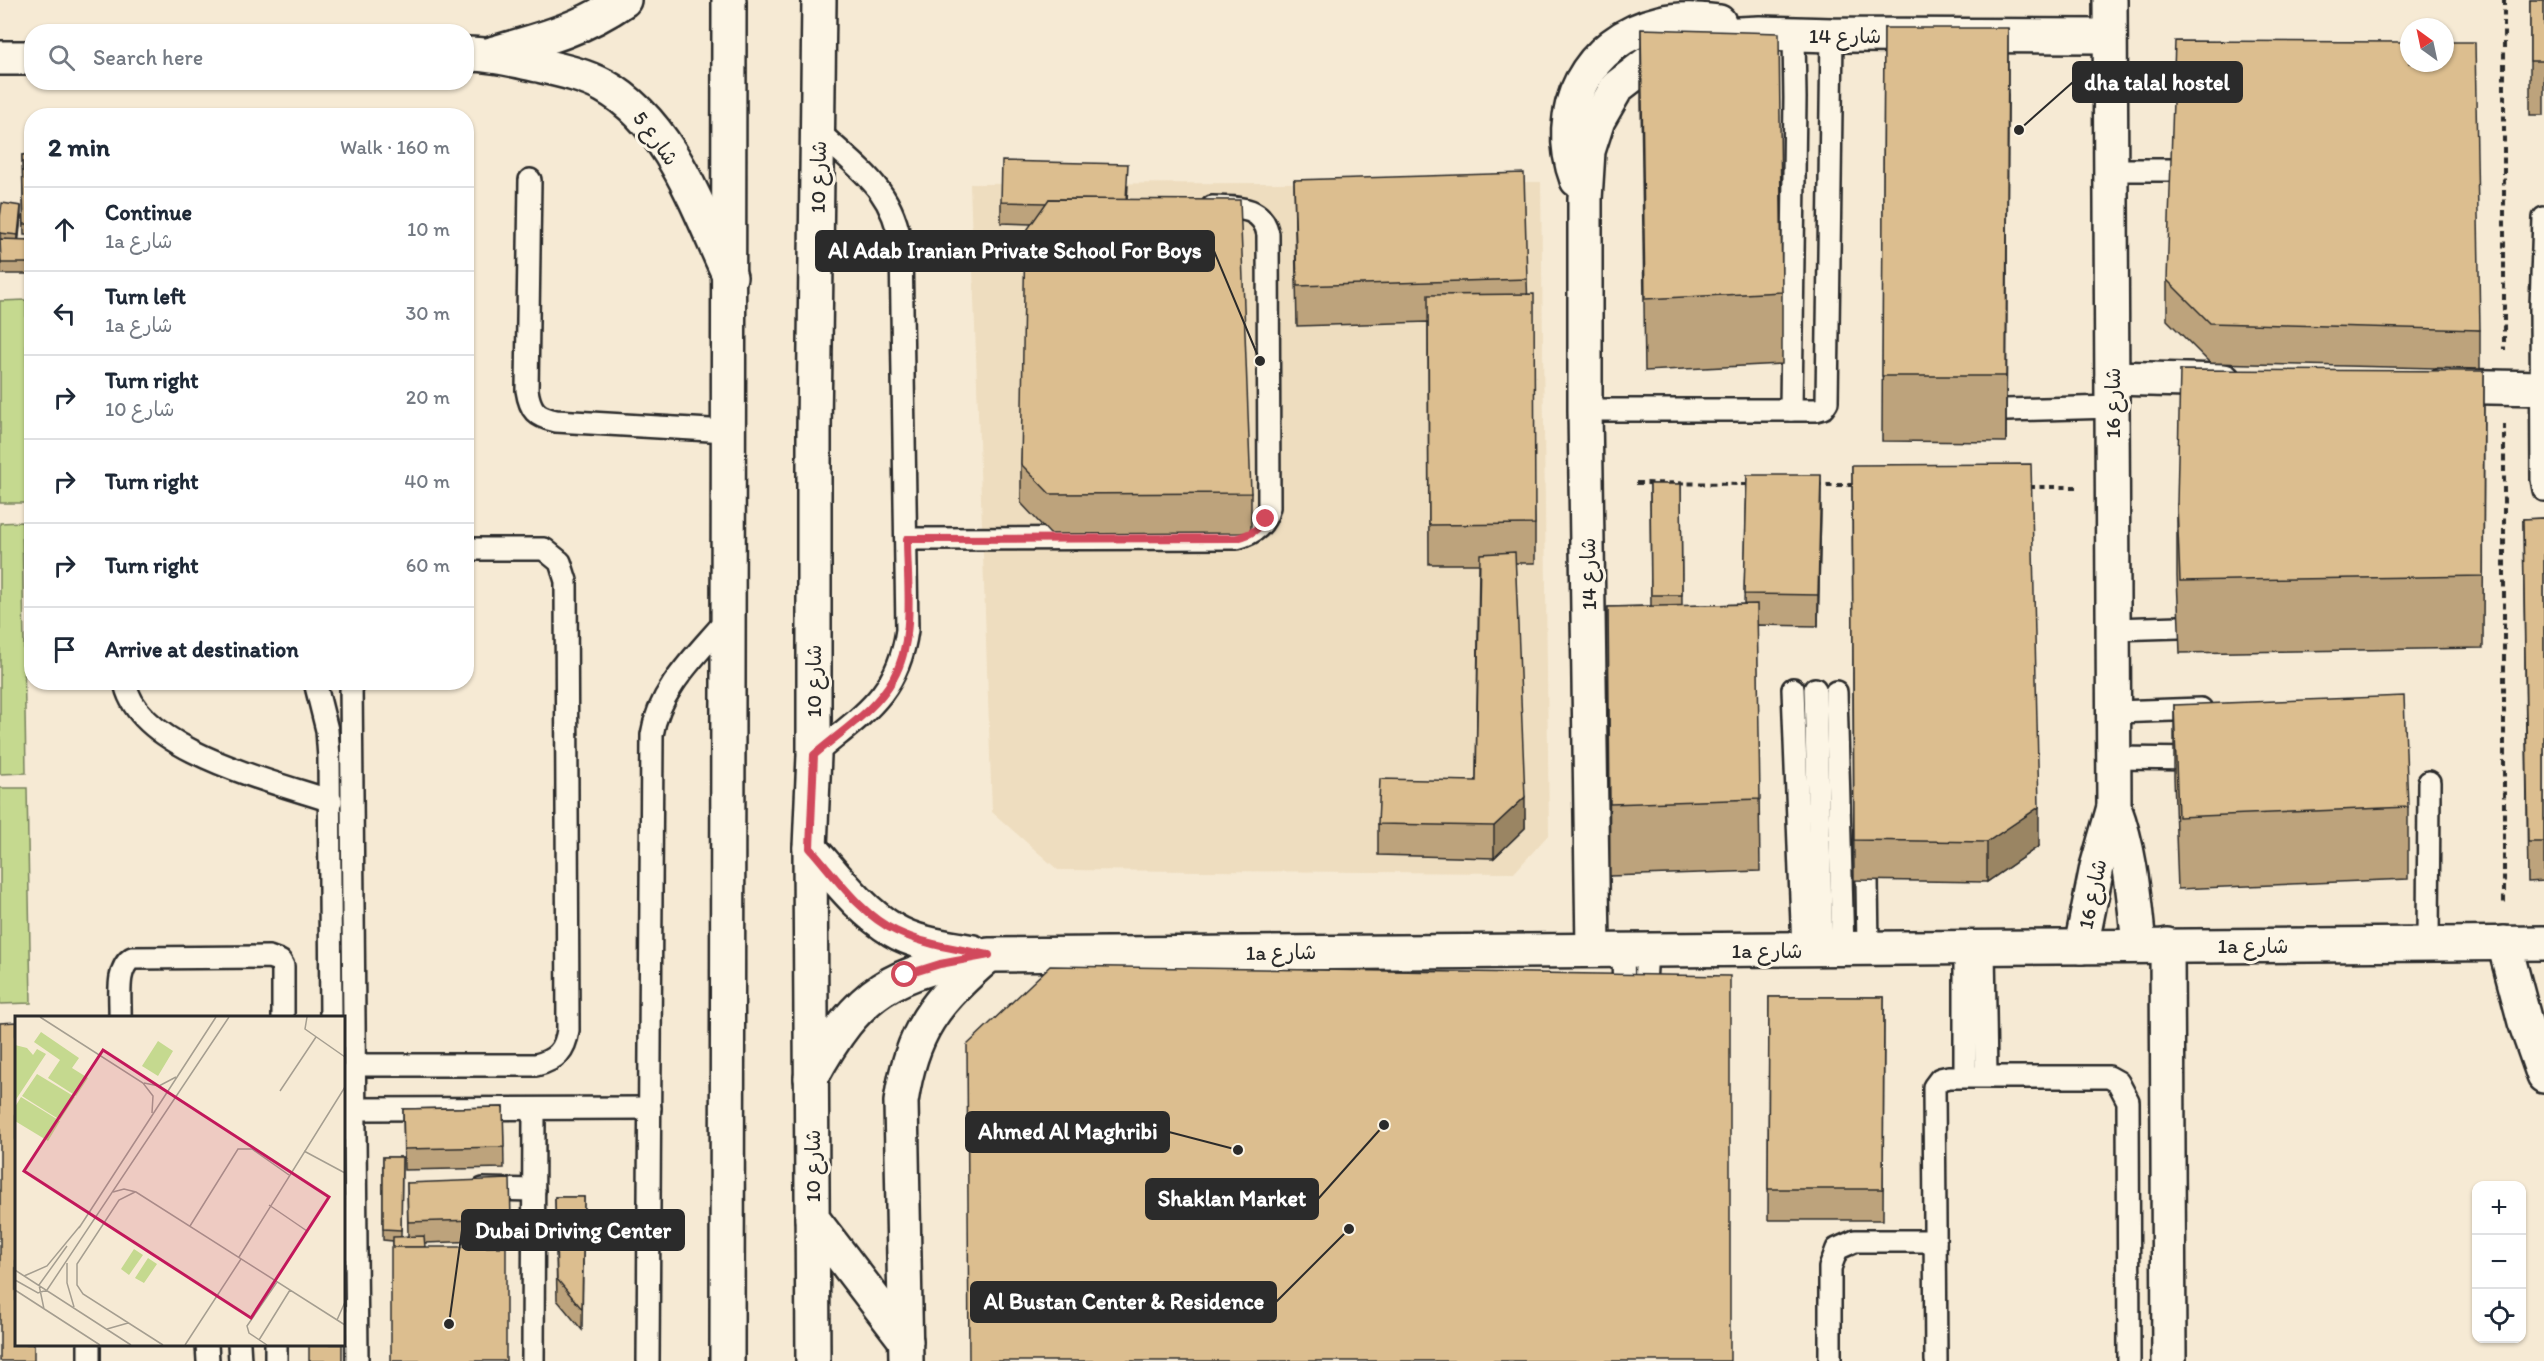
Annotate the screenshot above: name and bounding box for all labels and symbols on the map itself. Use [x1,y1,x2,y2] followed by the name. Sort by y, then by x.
[2400,18,2454,72] north arrow
[1809,23,1881,51] street label: شارع 14
[2073,62,2242,102] callout: dha talal hostel
[2084,69,2230,96] text: dha talal hostel
[625,106,684,172] street label: شارع 5
[805,140,834,214] street label: شارع 10
[816,231,1214,271] callout: Al Adab Iranian Private School For Boys
[827,237,1202,264] text: Al Adab Iranian Private School For Boys
[2100,367,2128,439] street label: شارع 16
[1252,505,1278,531] route end
[1575,537,1604,610] street label: شارع 14
[801,645,829,717] street label: شارع 10
[2072,857,2115,932] street label: شارع 16
[2218,933,2288,961] street label: 1a شارع
[1732,938,1802,966] street label: 1a شارع
[1245,939,1317,968] street label: 1a شارع
[891,961,917,987] route start
[15,1016,345,1346] inset map
[966,1112,1169,1152] callout: Ahmed Al Maghribi
[977,1118,1158,1145] text: Ahmed Al Maghribi
[800,1130,828,1202] street label: شارع 10
[1146,1179,1318,1219] callout: Shaklan Market
[1158,1185,1307,1212] text: Shaklan Market
[462,1210,684,1250] callout: Dubai Driving Center
[475,1217,672,1244] text: Dubai Driving Center
[971,1282,1276,1322] callout: Al Bustan Center & Residence
[983,1288,1264,1315] text: Al Bustan Center & Residence

